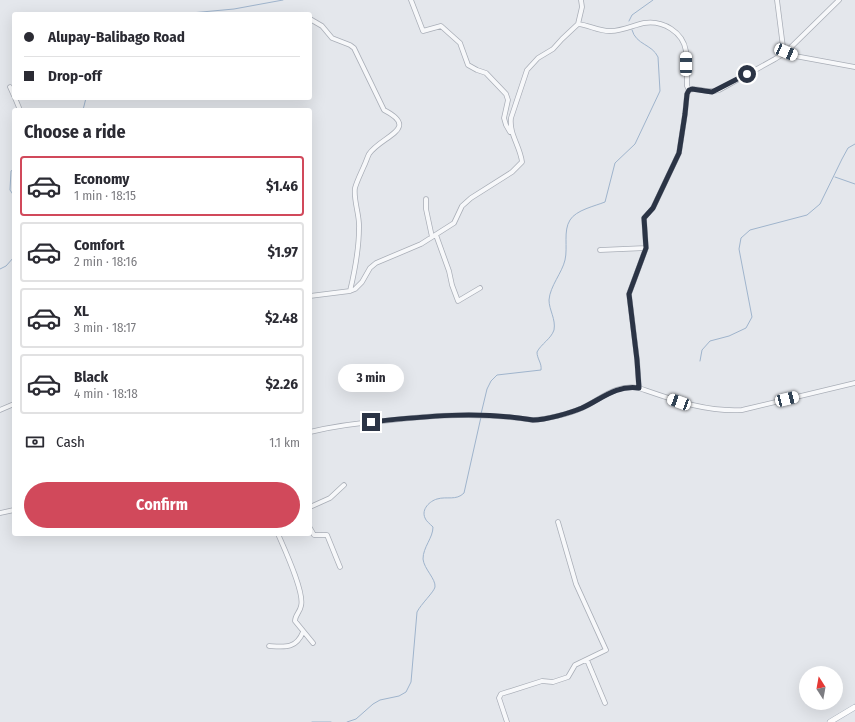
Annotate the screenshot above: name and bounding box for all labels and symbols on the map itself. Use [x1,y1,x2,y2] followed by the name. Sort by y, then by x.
[773,42,799,62] car
[680,52,692,76] car
[738,65,756,83] route start
[338,364,404,392] callout: 3 min
[774,390,800,408] car
[666,392,692,412] car
[362,413,380,431] route end
[799,666,843,710] north arrow

